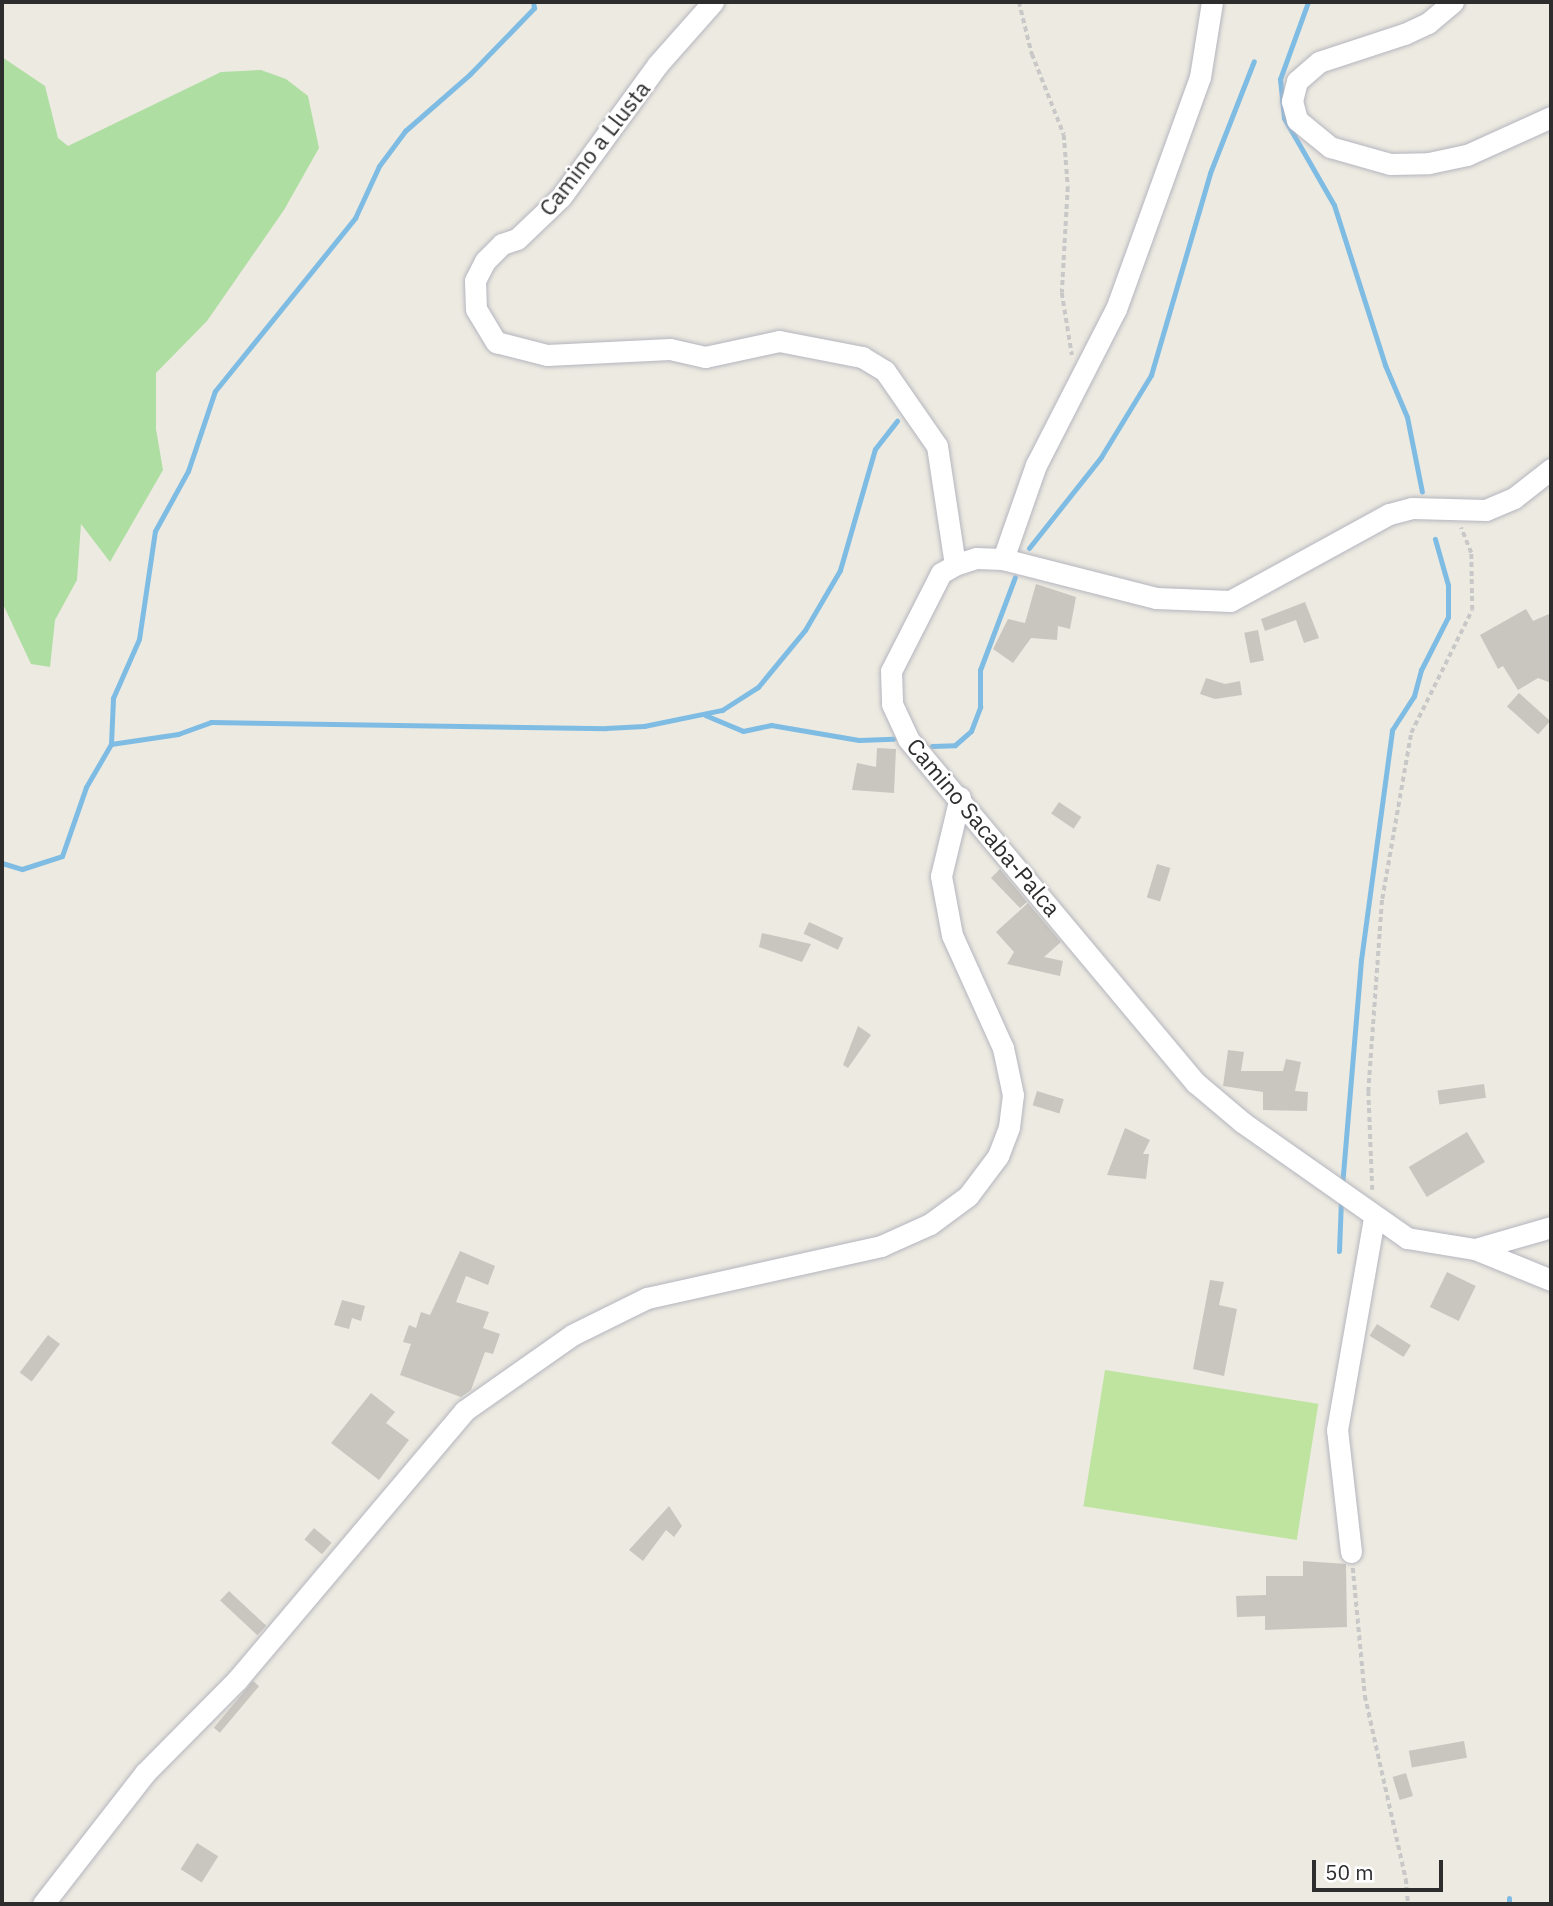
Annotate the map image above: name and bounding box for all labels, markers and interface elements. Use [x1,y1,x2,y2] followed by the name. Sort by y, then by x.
[533,75,655,221] street label: Camino a Llusta
[901,732,1067,922] street label: Camino Sacaba-Palca
[1315,1846,1446,1890] scale bar
[1325,1858,1374,1886] text: 50 m

